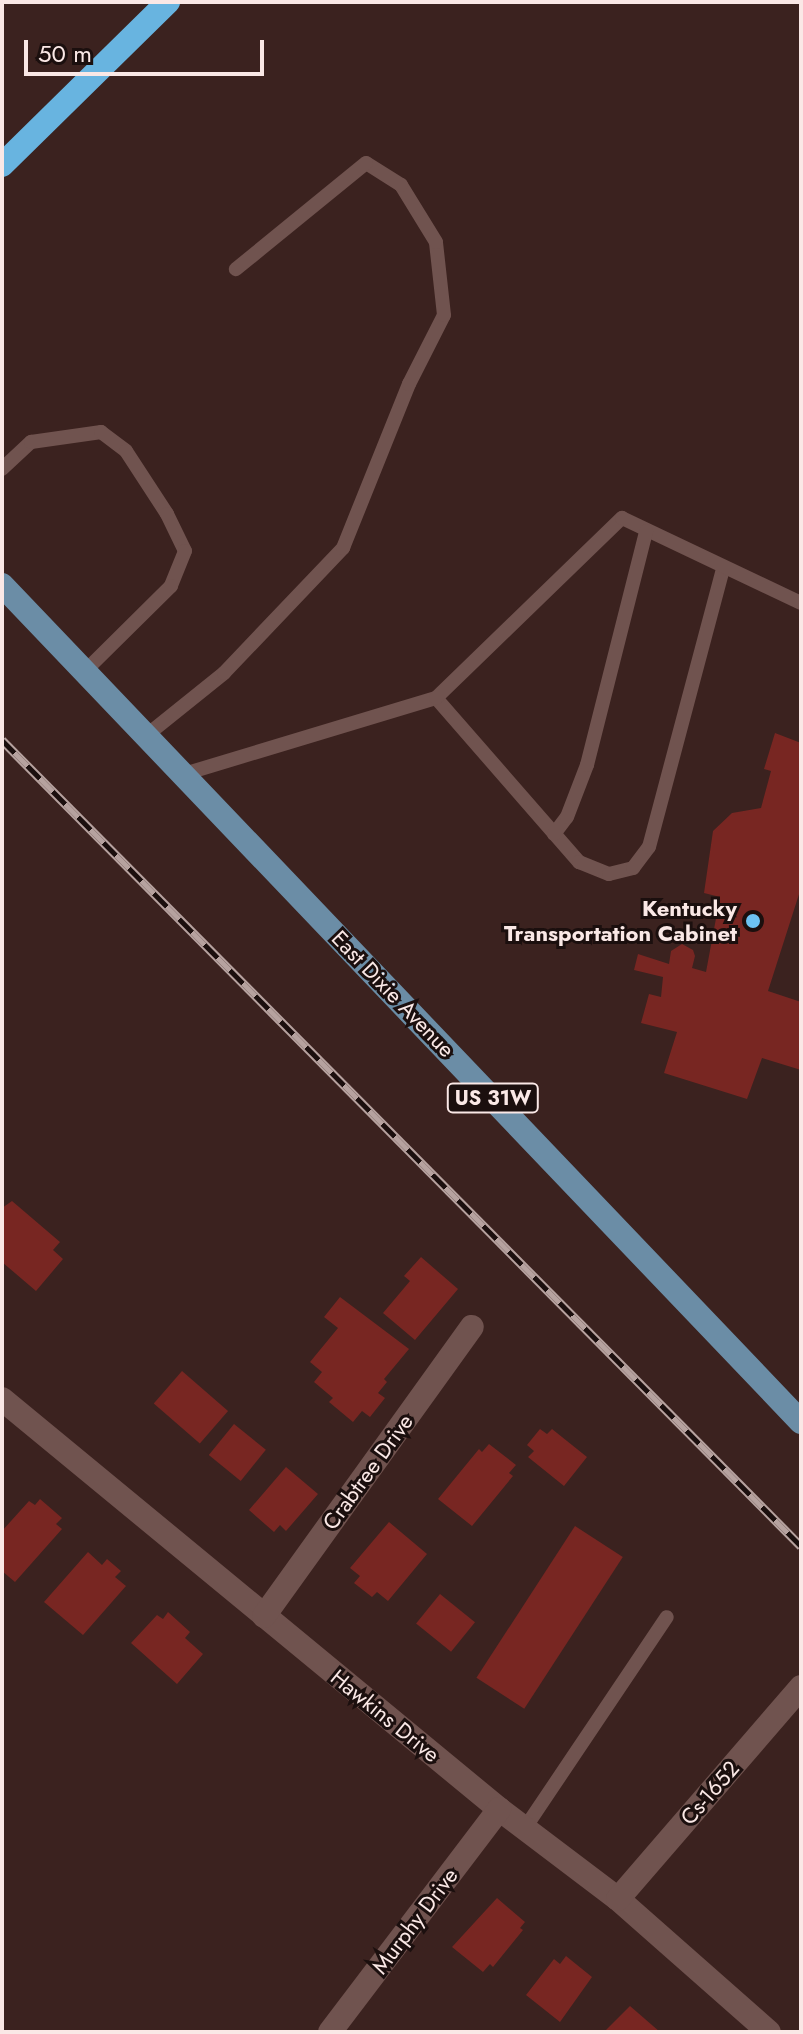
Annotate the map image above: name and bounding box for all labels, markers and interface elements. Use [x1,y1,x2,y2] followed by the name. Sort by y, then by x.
[28,24,268,74] scale bar
[38,36,92,71] text: 50 m
[504,895,737,946] place label: Kentucky Transportation Cabinet
[744,912,762,930] marker: Kentucky Transportation Cabinet
[326,925,460,1063] street label: East Dixie Avenue
[445,1082,541,1114] road number: US 31W
[317,1409,419,1535] street label: Crabtree Drive
[325,1664,445,1768] street label: Hawkins Drive
[675,1756,745,1830] street label: Cs-1652
[367,1863,463,1979] street label: Murphy Drive

